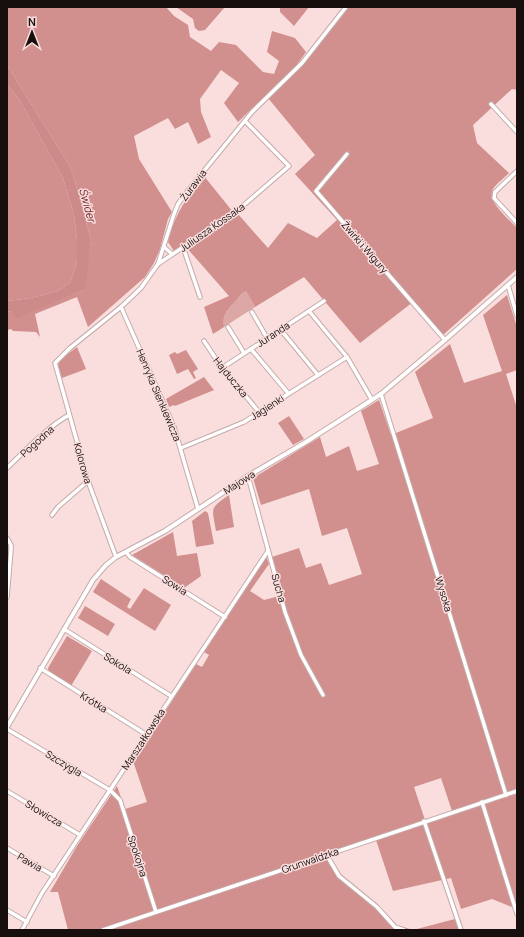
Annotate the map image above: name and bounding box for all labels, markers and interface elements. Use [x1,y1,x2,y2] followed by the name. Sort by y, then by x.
[12,12,52,52] north arrow
[28,14,36,29] text: N
[176,166,210,204] street label: Żurawia
[76,186,101,226] water label: Świder
[176,199,248,255] street label: Juliusza Kossaka
[338,218,392,277] street label: Żwirki i Wigury
[254,318,292,350] street label: Juranda
[133,347,185,443] street label: Henryka Sienkiewicza
[210,354,252,400] street label: Hajduczka
[248,391,286,423] street label: Jagienki
[17,422,57,460] street label: Pogodna
[71,441,95,485] street label: Kolorowa
[220,467,258,497] street label: Majowa
[160,572,190,598] street label: Sowia
[268,572,290,604] street label: Sucha
[432,575,456,613] street label: Wysoka
[101,649,135,677] street label: Sokola
[78,688,110,716] street label: Krótka
[118,706,168,772] street label: Marszałkowska
[43,747,85,779] street label: Szczygla
[23,796,65,830] street label: Słowicza
[125,833,151,879] street label: Spokojna
[280,844,340,876] street label: Grunwaldzka
[15,849,45,875] street label: Pawia

